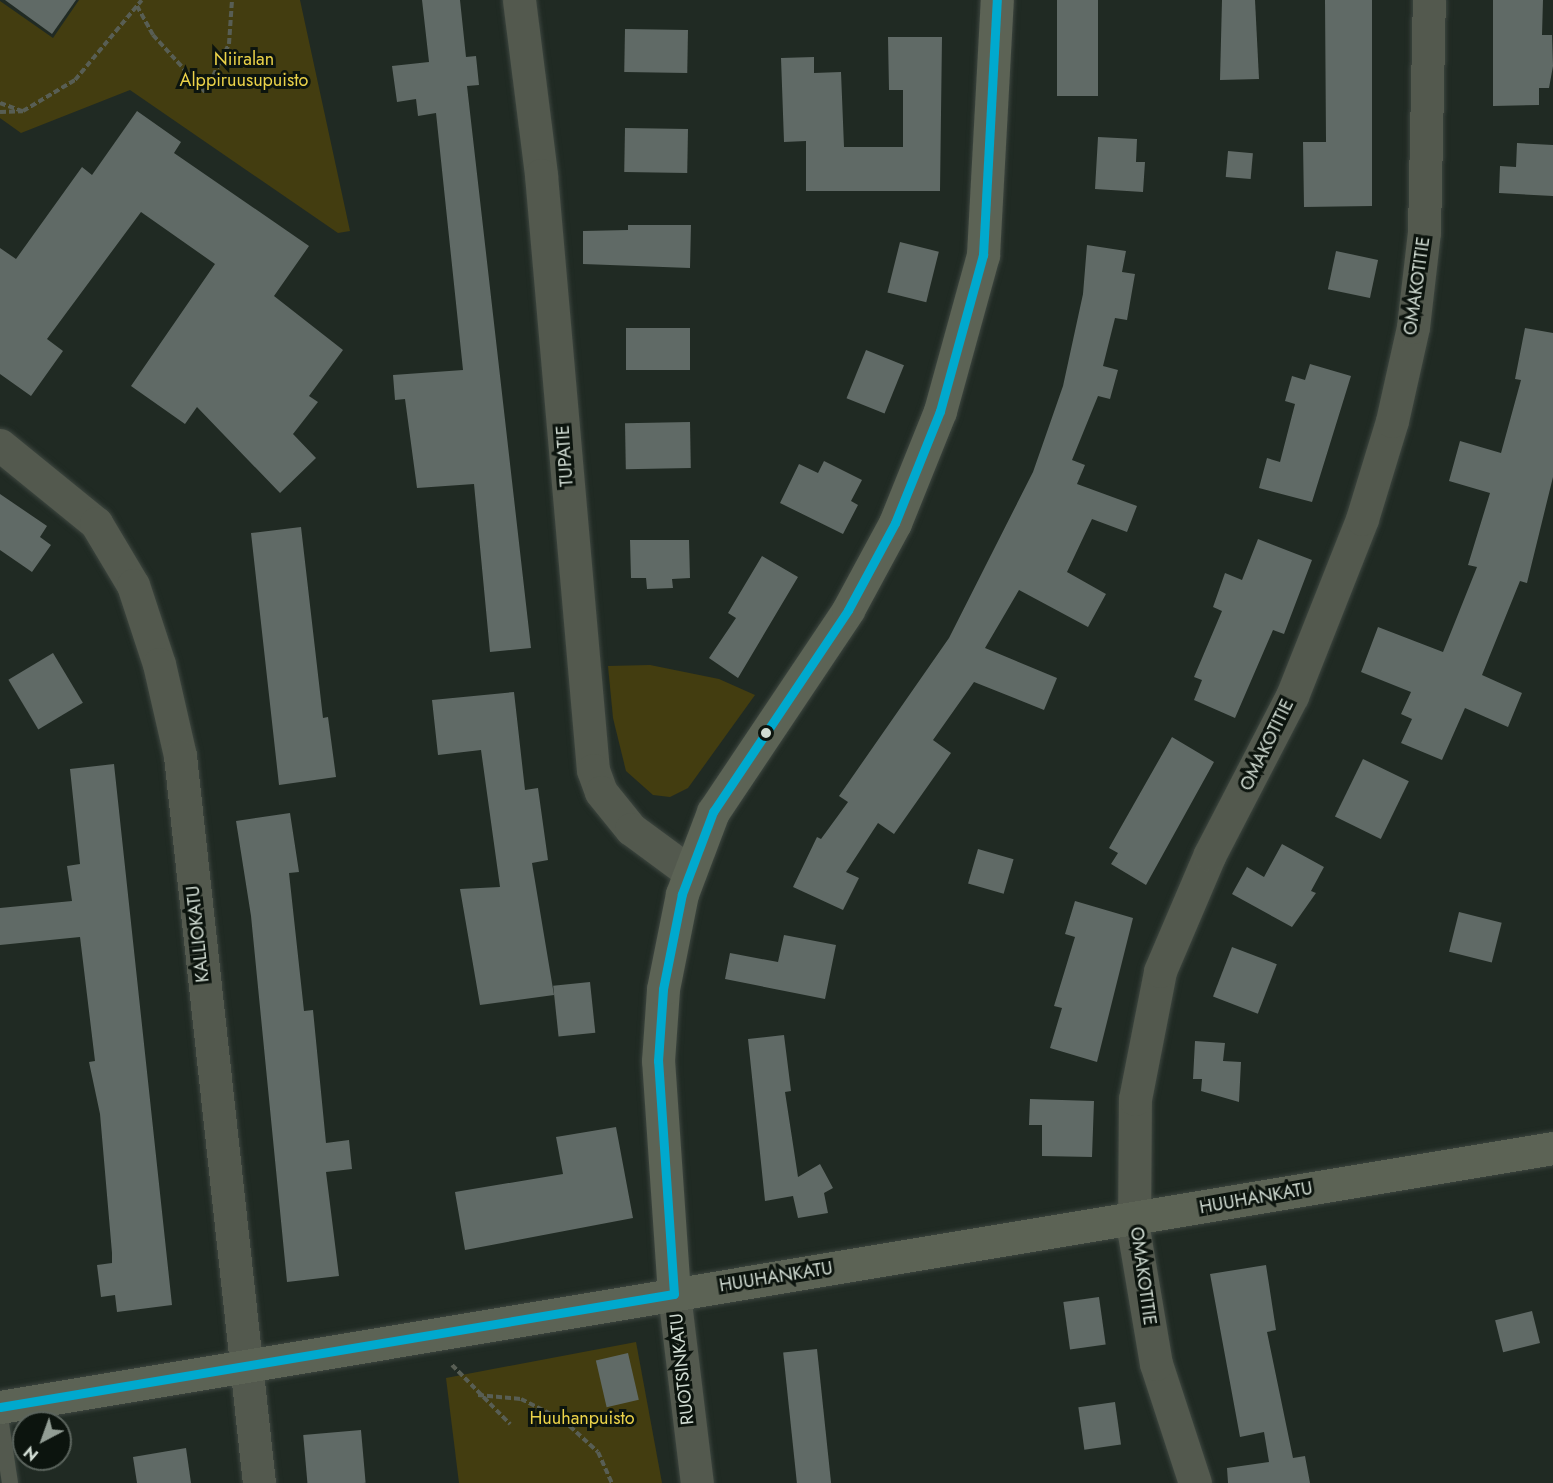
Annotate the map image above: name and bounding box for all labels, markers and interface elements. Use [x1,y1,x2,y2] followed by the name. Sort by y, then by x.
[180,49,308,92] park label: Niiralan Alppiruusupuisto
[1399,235,1435,337] street label: OMAKOTITIE
[552,425,578,487] street label: TUPATIE
[1236,696,1298,794] street label: OMAKOTITIE
[760,727,772,739] unlabelled marker
[182,884,214,984] street label: KALLIOKATU
[1198,1177,1314,1219] street label: HUUHANKATU
[1125,1225,1161,1327] street label: OMAKOTITIE
[718,1257,834,1297] street label: HUUHANKATU
[665,1312,699,1426] street label: RUOTSINKATU
[529,1407,635,1429] park label: Huuhanpuisto
[12,1411,72,1471] north arrow
[19,1441,44,1466] text: N

